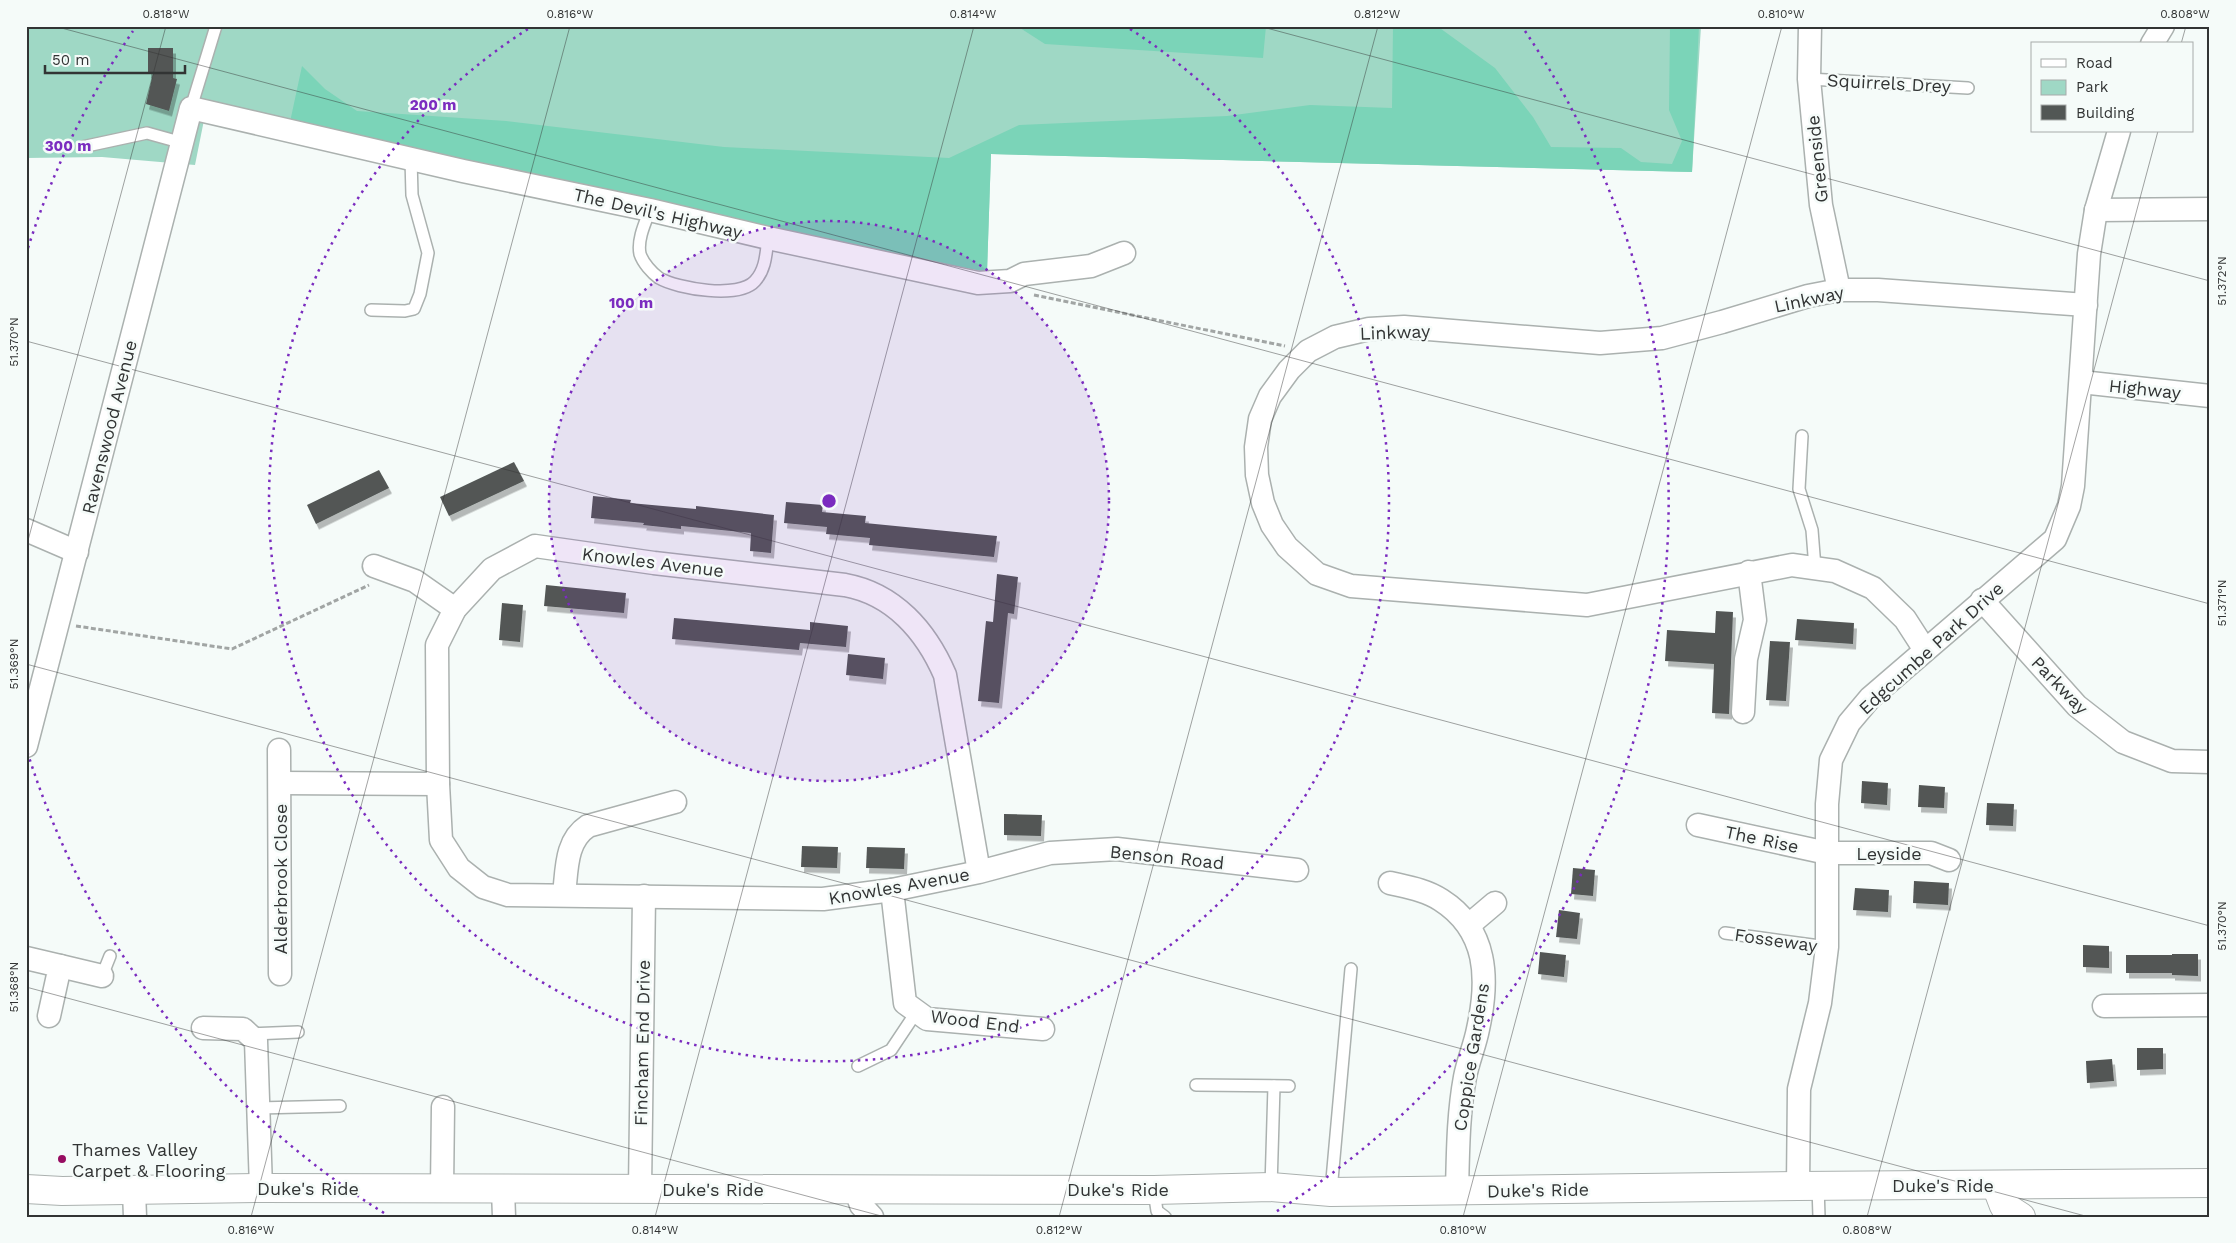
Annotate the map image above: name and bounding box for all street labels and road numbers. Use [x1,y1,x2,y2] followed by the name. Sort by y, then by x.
[1827,69,1952,97] street label: Squirrels Drey
[1802,114,1832,204] street label: Greenside
[572,183,745,243] street label: The Devil's Highway
[1772,281,1846,317] street label: Linkway
[1359,320,1431,344] street label: Linkway
[77,338,141,516] street label: Ravenswood Avenue
[2108,375,2183,403] street label: Highway
[581,543,725,581] street label: Knowles Avenue
[1854,578,2008,718] street label: Edgcumbe Park Drive
[2027,652,2093,719] street label: Parkway
[270,804,291,954] street label: Alderbrook Close
[1723,821,1801,857] street label: The Rise
[1109,841,1225,873] street label: Benson Road
[1856,843,1922,864] street label: Leyside
[827,863,971,909] street label: Knowles Avenue
[1733,924,1820,956] street label: Fosseway
[630,960,654,1126] street label: Fincham End Drive
[1449,981,1493,1133] street label: Coppice Gardens
[929,1005,1021,1037] street label: Wood End
[1892,1175,1994,1196] street label: Duke's Ride
[257,1178,359,1199] street label: Duke's Ride
[662,1179,764,1200] street label: Duke's Ride
[1067,1179,1169,1200] street label: Duke's Ride
[1487,1179,1589,1201] street label: Duke's Ride

